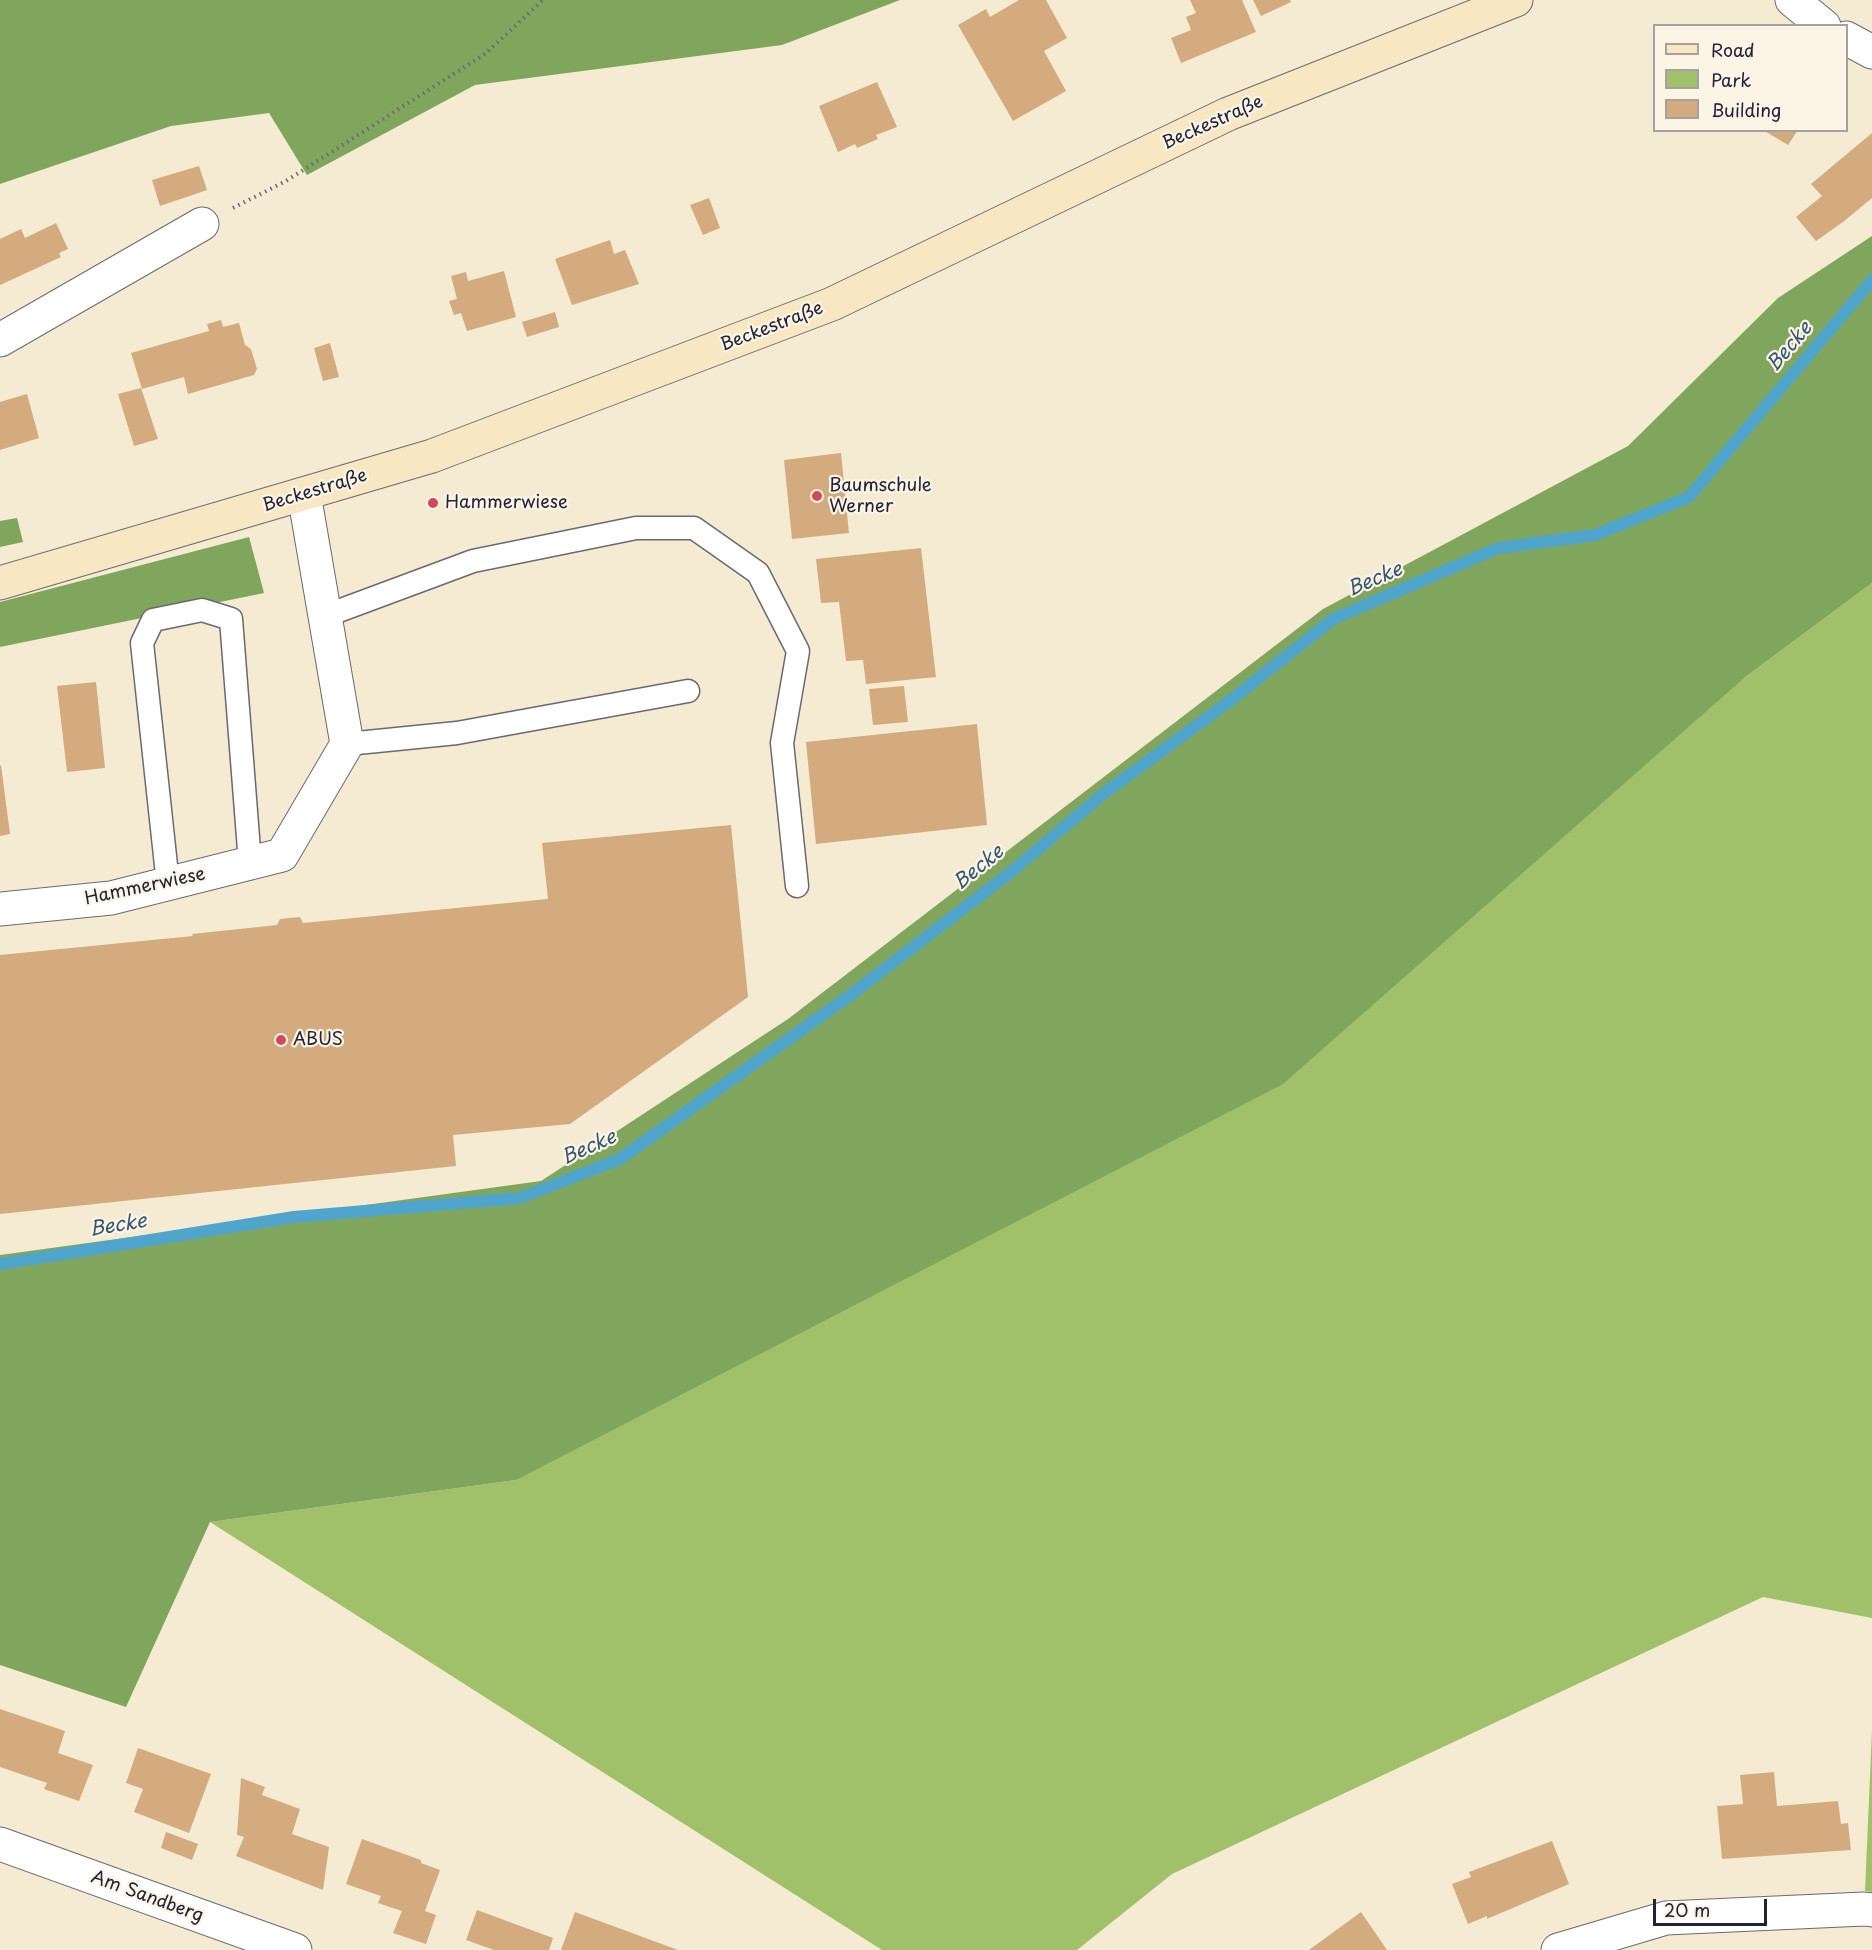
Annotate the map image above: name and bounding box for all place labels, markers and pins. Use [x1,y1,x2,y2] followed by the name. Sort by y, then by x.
[829,475,932,518] place label: Baumschule Werner
[810,489,824,503] marker: Baumschule Werner
[445,492,568,514] place label: Hammerwiese
[426,496,440,510] marker: Hammerwiese
[293,1029,343,1051] place label: ABUS
[274,1033,288,1047] marker: ABUS

